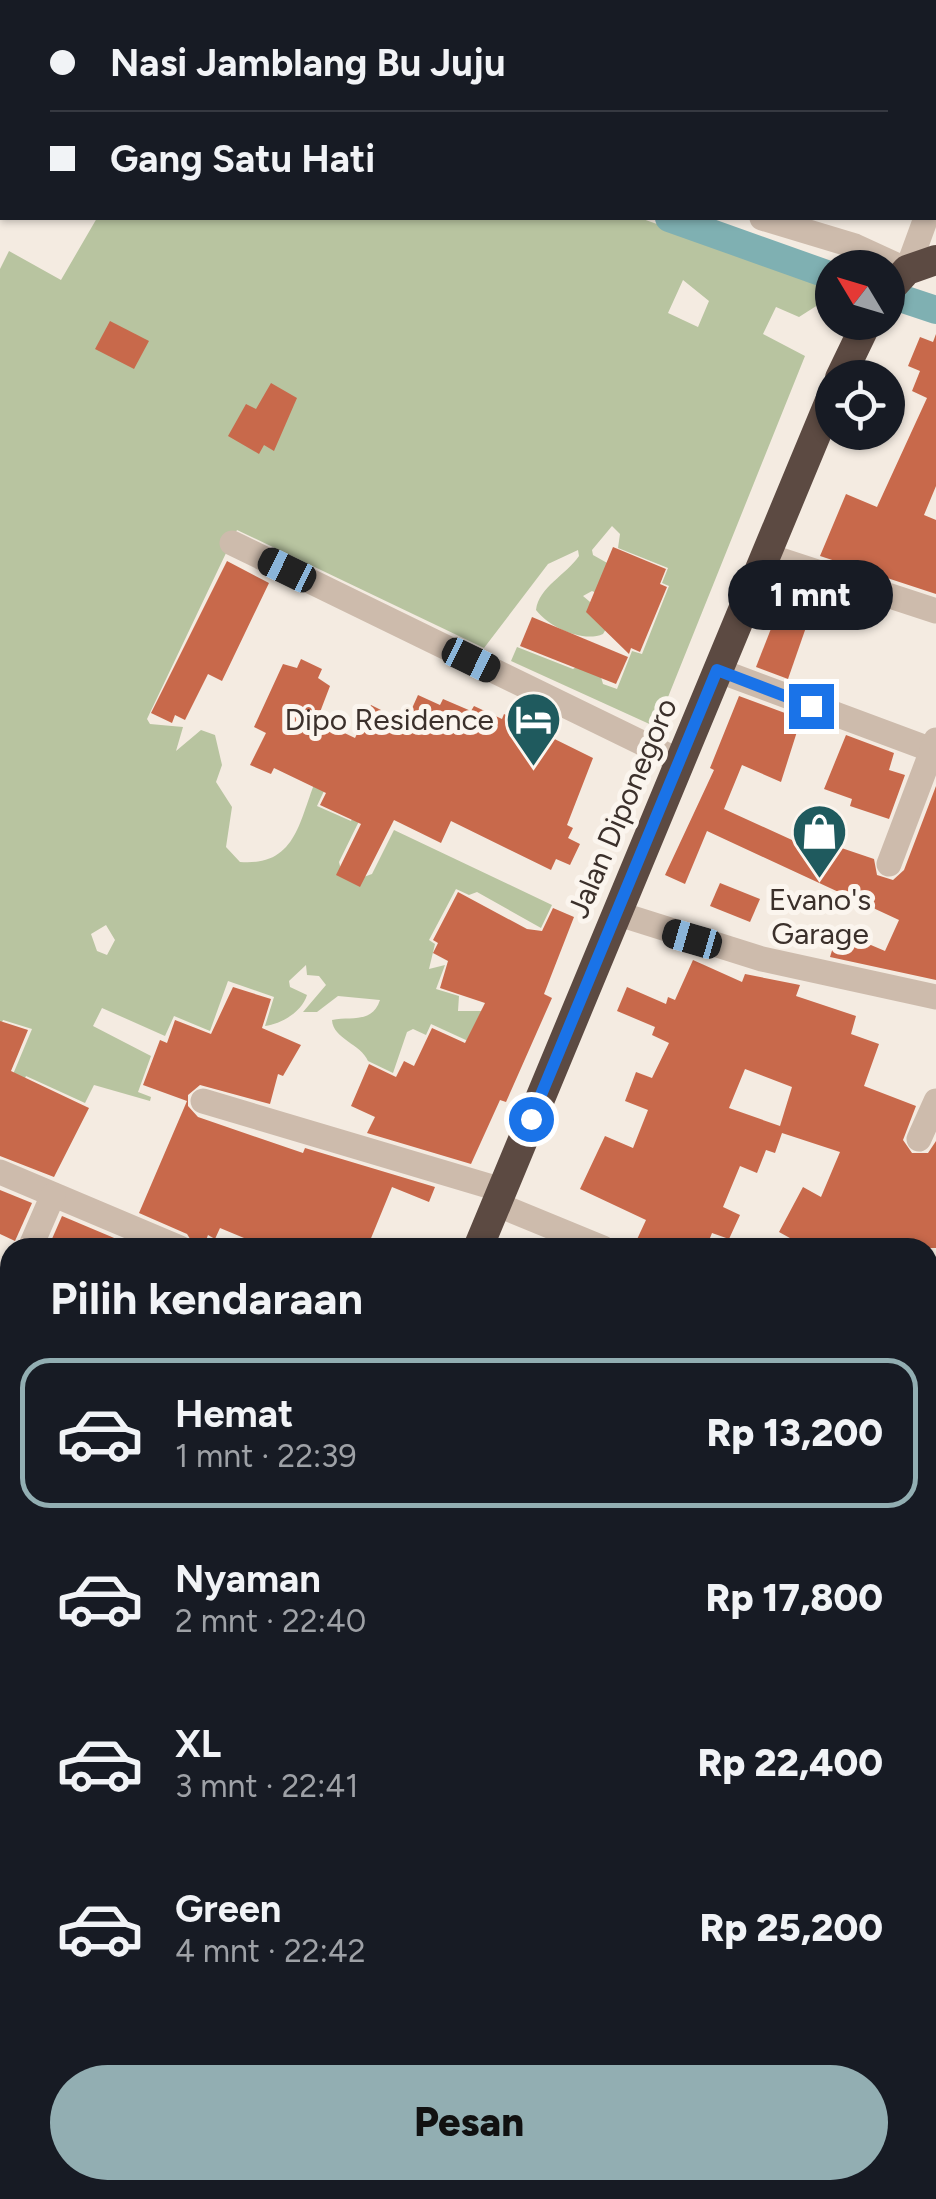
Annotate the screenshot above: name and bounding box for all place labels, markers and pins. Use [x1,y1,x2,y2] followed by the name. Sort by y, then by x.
[503,689,563,768] hotel icon: Dipo Residence
[284,701,494,738] place label: Dipo Residence
[790,801,850,880] shop icon: Evano's Garage
[769,881,871,952] place label: Evano's Garage

